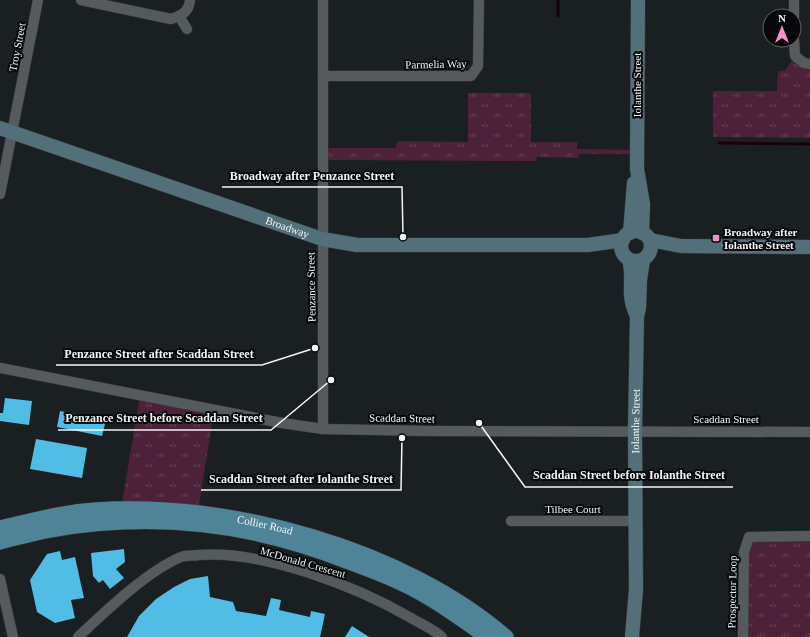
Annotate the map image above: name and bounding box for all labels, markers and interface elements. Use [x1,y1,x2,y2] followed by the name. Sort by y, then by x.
[762,8,802,48] north arrow
[778,12,786,24] text: N
[6,22,28,72] street label: Troy Street
[631,53,643,117] street label: Iolanthe Street
[405,57,467,71] street label: Parmelia Way
[222,163,402,187] callout: Broadway after Penzance Street
[230,169,394,183] text: Broadway after Penzance Street
[264,214,311,240] street label: Broadway
[724,226,798,251] place label: Broadway after Iolanthe Street
[711,233,721,243] marker: Broadway after Iolanthe Street
[304,252,318,322] street label: Penzance Street
[56,341,262,365] callout: Penzance Street after Scaddan Street
[64,347,254,361] text: Penzance Street after Scaddan Street
[629,389,642,453] street label: Iolanthe Street
[58,406,271,430] callout: Penzance Street before Scaddan Street
[65,411,263,425] text: Penzance Street before Scaddan Street
[369,411,435,425] street label: Scaddan Street
[693,413,759,425] street label: Scaddan Street
[525,463,733,487] callout: Scaddan Street before Iolanthe Street
[201,466,401,490] callout: Scaddan Street after Iolanthe Street
[533,468,725,482] text: Scaddan Street before Iolanthe Street
[209,472,393,486] text: Scaddan Street after Iolanthe Street
[545,503,601,515] street label: Tilbee Court
[236,513,294,537] street label: Collier Road
[259,544,347,580] street label: McDonald Crescent
[725,555,739,629] street label: Prospector Loop

